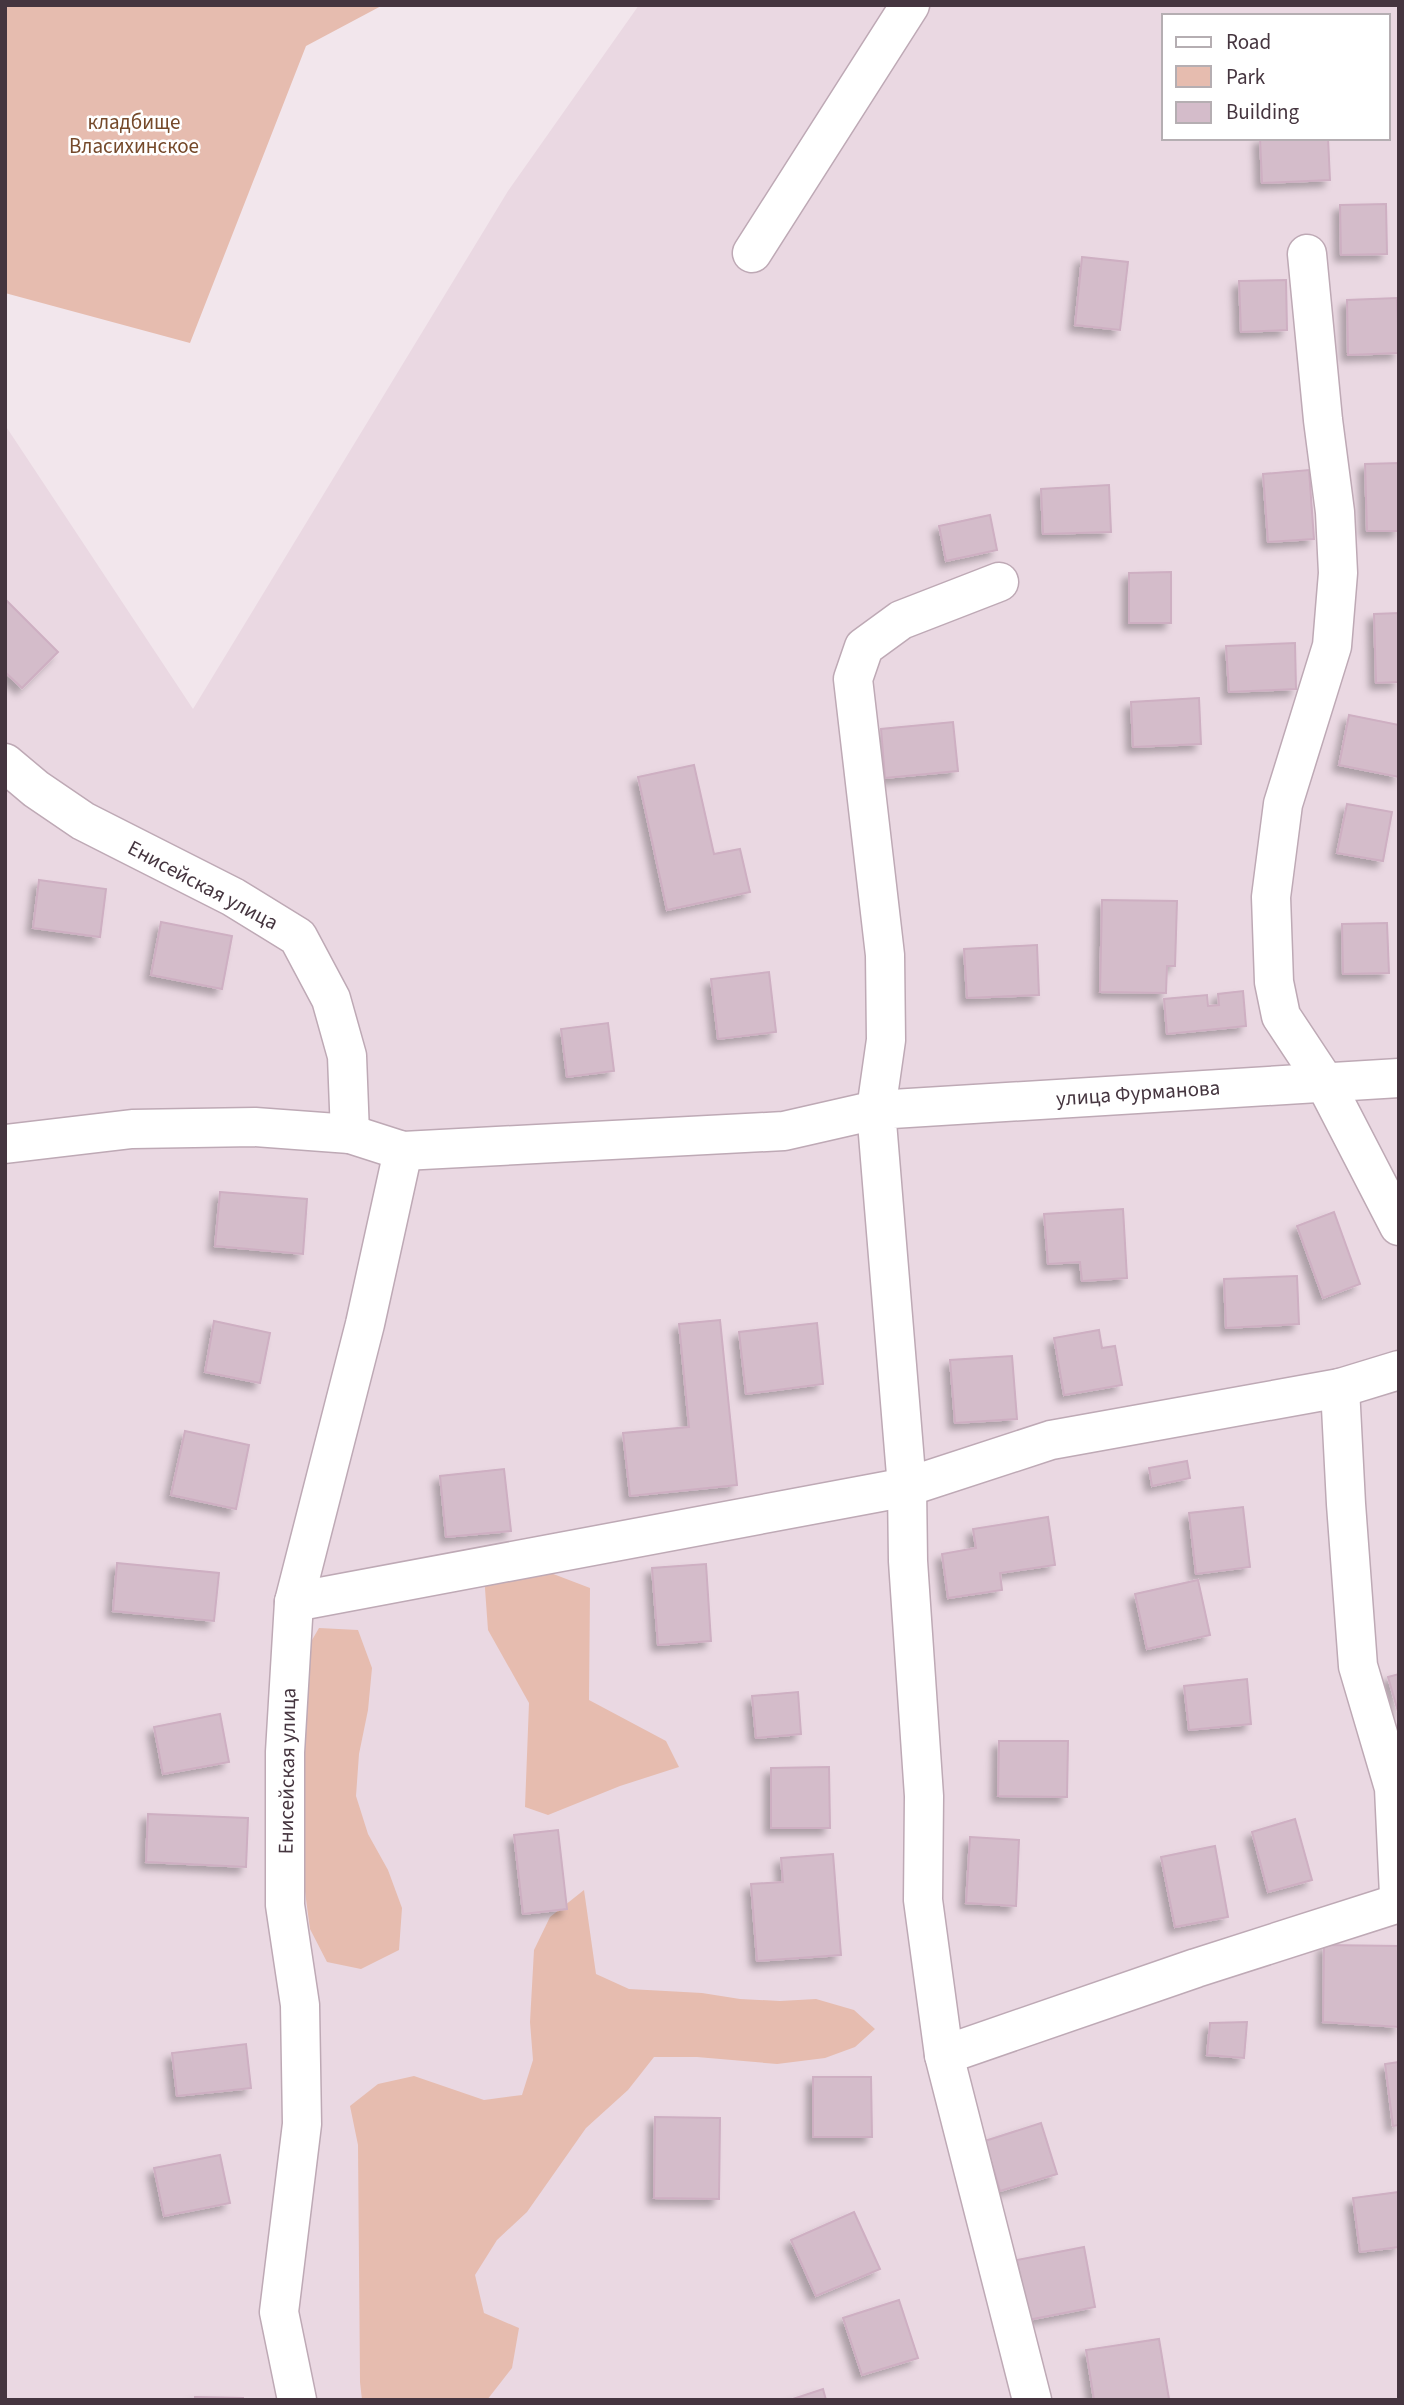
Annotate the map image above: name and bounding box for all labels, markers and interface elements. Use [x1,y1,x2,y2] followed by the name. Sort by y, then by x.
[1162,14,1390,140] legend
[1226,27,1271,57] text: Road
[1226,62,1266,92] text: Park
[1226,97,1300,127] text: Building
[69,107,199,161] park label: кладбище Власихинское
[122,833,284,937] street label: Енисейская улица
[1055,1072,1221,1114] street label: улица Фурманова
[271,1687,303,1855] street label: Енисейская улица

